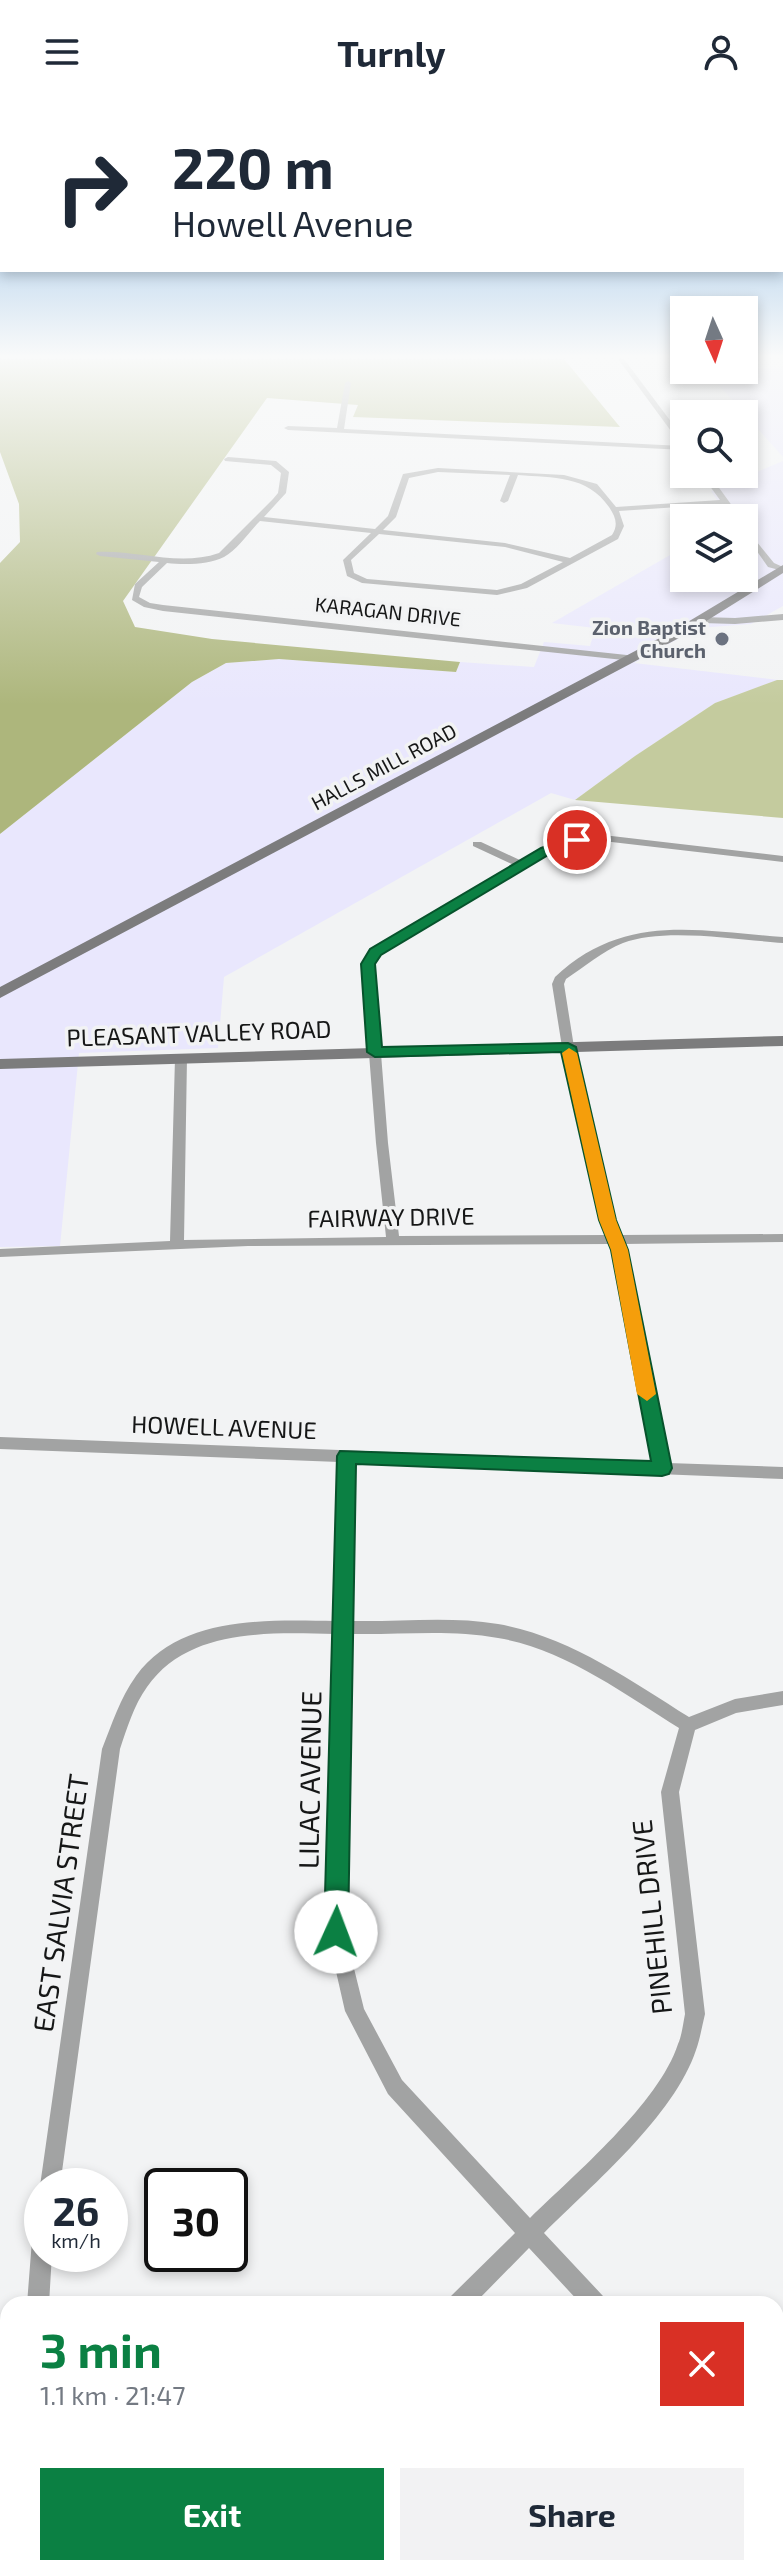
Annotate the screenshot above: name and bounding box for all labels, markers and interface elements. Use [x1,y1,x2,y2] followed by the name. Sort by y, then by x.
[40,30,84,74] icon: menu
[699,30,743,74] icon: person
[337,31,446,74] text: Turnly
[172,133,334,200] text: 220 m
[40,136,144,240] icon: right
[172,201,414,244] text: Howell Avenue
[670,296,758,384] north arrow
[670,296,758,592] map controls
[670,400,758,488] button: search
[670,504,758,592] button: layers
[314,591,462,631] street label: KARAGAN DRIVE
[592,615,706,662] place label: Zion Baptist Church
[713,630,731,648] marker: Zion Baptist Church
[307,718,460,814] street label: HALLS MILL ROAD
[543,806,611,874] pin
[555,818,599,862] icon: arrive
[66,1013,332,1052] street label: PLEASANT VALLEY ROAD
[307,1201,475,1232] street label: FAIRWAY DRIVE
[131,1409,317,1444] street label: HOWELL AVENUE
[290,1691,328,1869] street label: LILAC AVENUE
[25,1772,95,2034] street label: EAST SALVIA STREET
[624,1818,678,2016] street label: PINEHILL DRIVE
[294,1890,378,1974] position arrow
[144,2168,248,2272] speed limit sign: 30
[53,2186,99,2234] text: 26
[51,2228,101,2252] text: km/h
[40,2320,162,2378] text: 3 min
[660,2322,744,2406] button: close
[40,2379,185,2410] text: 1.1 km · 21:47
[40,2468,384,2560] button: Exit
[400,2468,744,2560] button: Share

